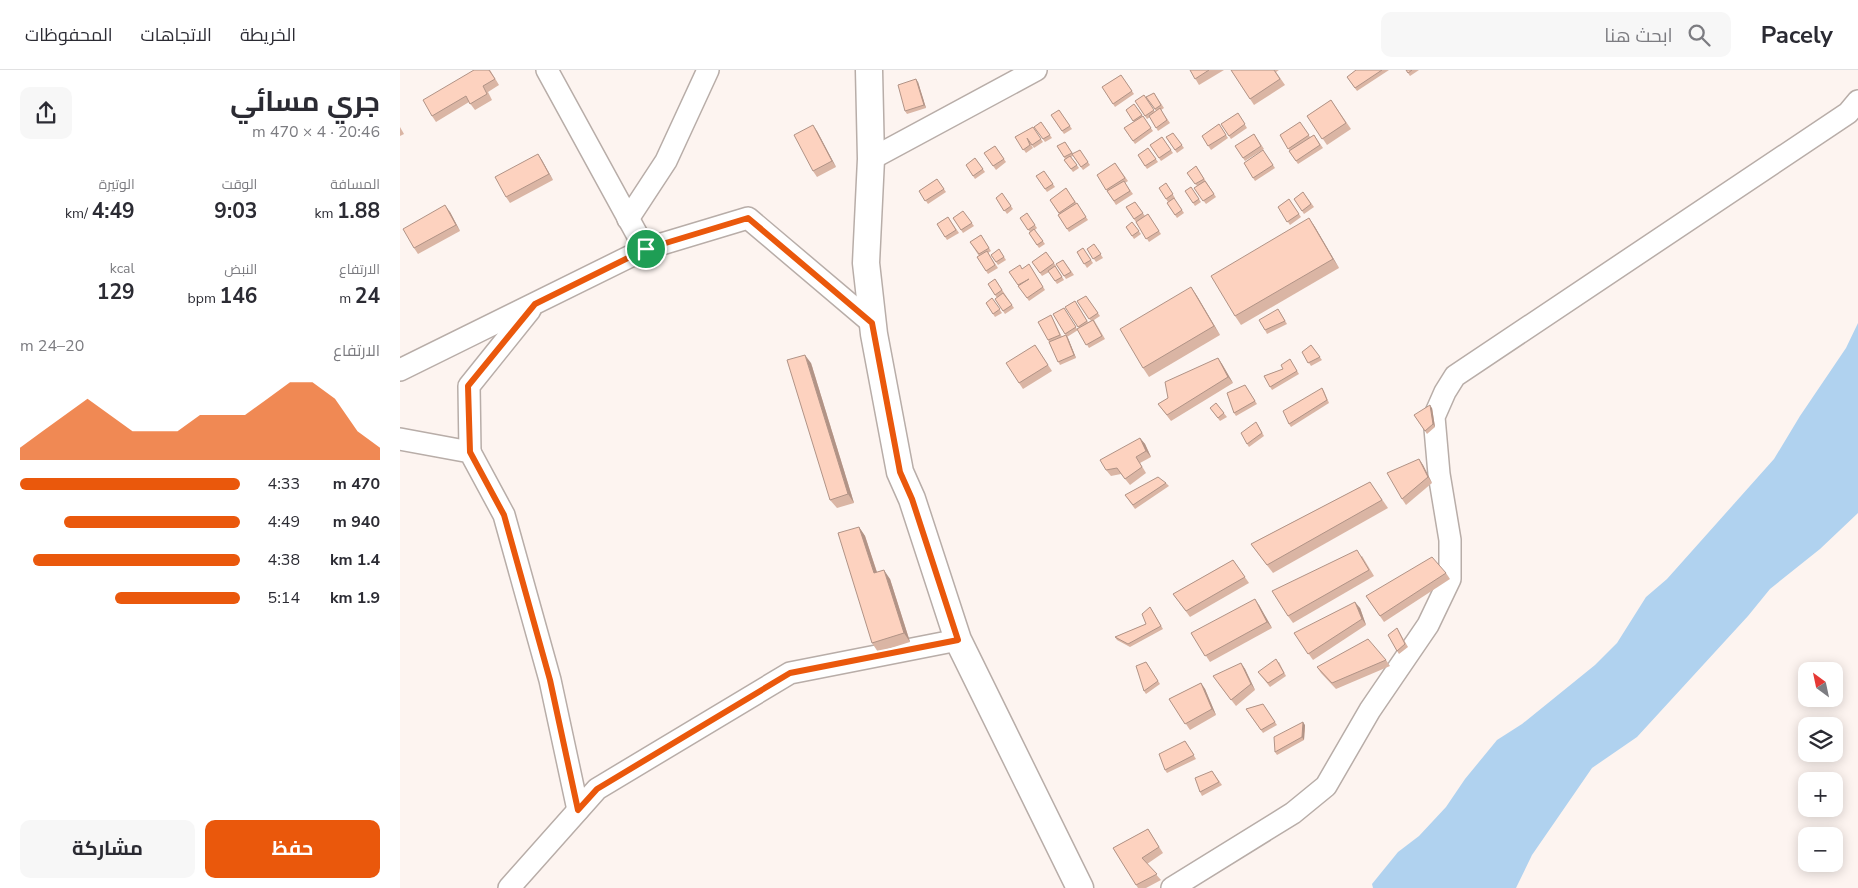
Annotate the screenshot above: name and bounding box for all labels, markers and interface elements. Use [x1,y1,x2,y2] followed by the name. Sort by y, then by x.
[1381,12,1731,57] search box
[1761,19,1833,51] text: Pacely
[1685,21,1713,49] icon: search
[25,23,113,47] text: المحفوظات
[141,23,212,47] text: الاتجاهات
[240,23,296,47] text: الخريطة
[1604,23,1673,49] text: ابحث هنا
[230,83,380,121] text: جري مسائي
[20,87,72,139] button: share
[252,121,380,143] text: 20:46 · 4 × 470 m
[99,175,135,194] text: الوتيرة
[222,175,257,194] text: الوقت
[330,175,380,194] text: المسافة
[92,197,135,225] text: 4:49
[214,197,257,225] text: 9:03
[337,197,380,225] text: 1.88
[65,204,92,223] text: /km
[314,204,337,223] text: km
[625,228,667,270] pin
[632,235,660,263] icon: arrive
[110,259,135,278] text: kcal
[224,260,257,279] text: النبض
[339,260,380,279] text: الارتفاع
[97,278,135,306] text: 129
[220,282,257,310] text: 146
[355,282,380,310] text: 24
[188,289,220,308] text: bpm
[339,289,355,308] text: m
[20,335,84,357] text: 20–24 m
[333,340,380,362] text: الارتفاع
[268,473,300,495] text: 4:33
[333,473,380,495] text: 470 m
[268,511,300,533] text: 4:49
[333,511,380,533] text: 940 m
[268,549,300,571] text: 4:38
[330,549,380,571] text: 1.4 km
[268,587,300,609] text: 5:14
[330,587,380,609] text: 1.9 km
[1798,662,1842,708] north arrow
[1798,662,1843,872] map controls
[1798,717,1843,762] button: layers
[1798,772,1843,817] button: +
[20,820,195,878] button: مشاركة
[205,820,380,878] button: حفظ
[1798,827,1843,872] button: −

